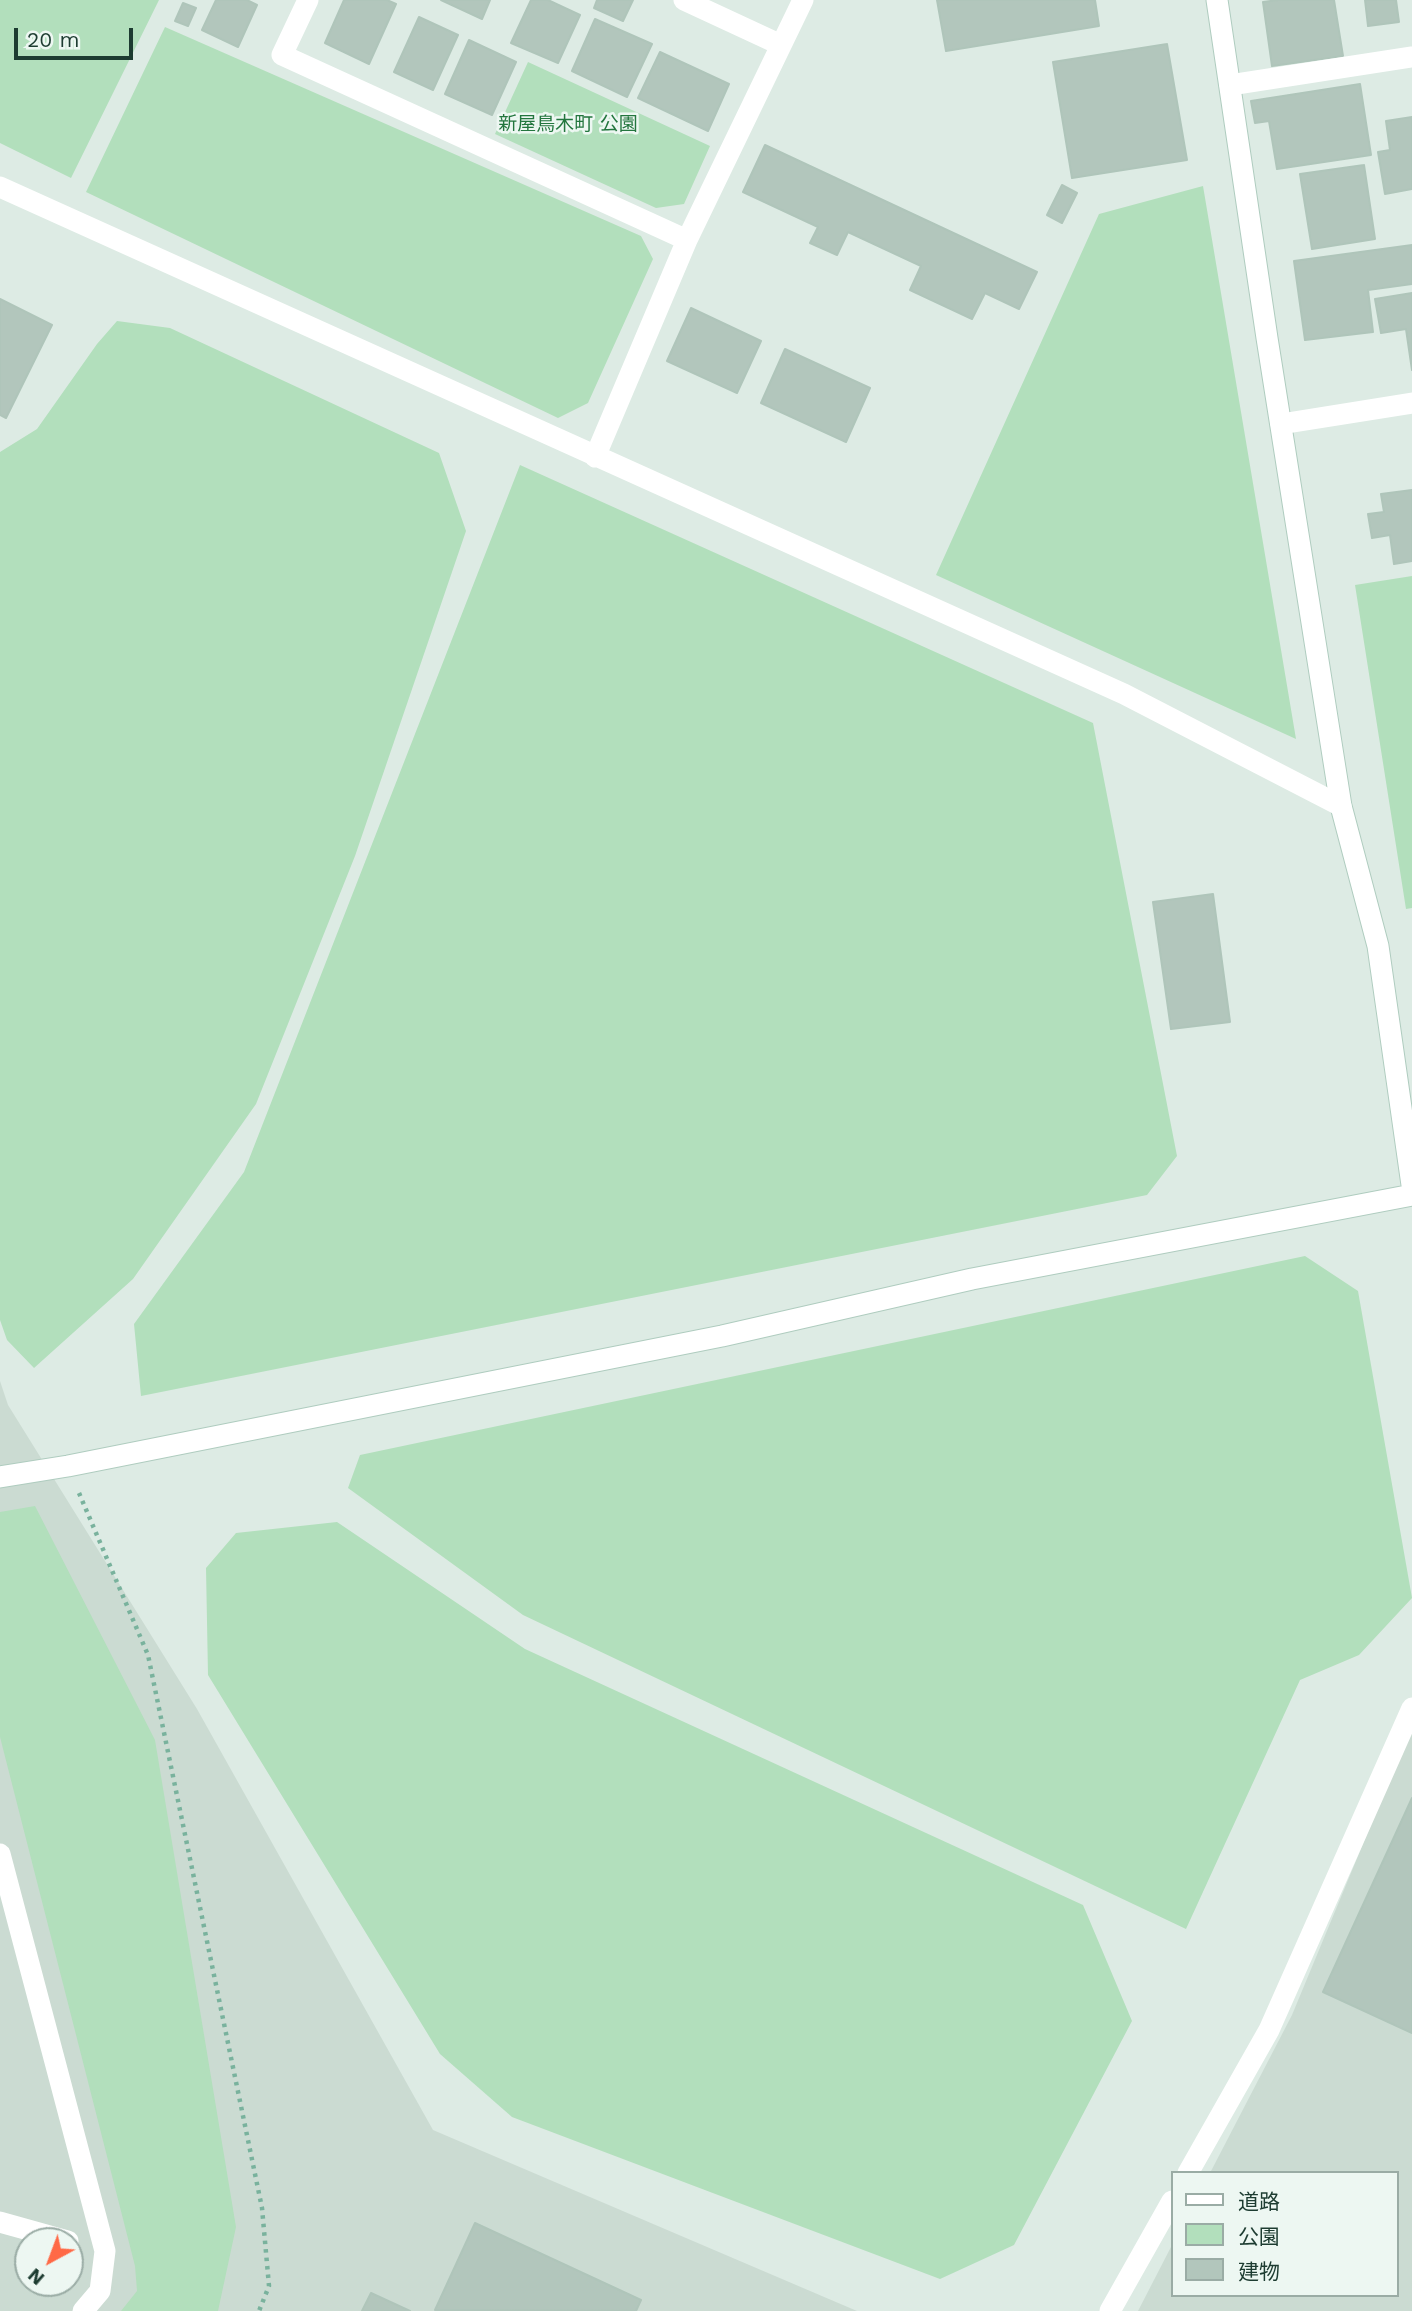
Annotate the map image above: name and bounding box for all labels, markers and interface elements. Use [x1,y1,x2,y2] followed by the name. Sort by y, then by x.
[18,14,136,58] scale bar
[27,27,79,52] text: 20 m
[498,113,638,135] park label: 新屋鳥木町 公園
[1170,2171,1398,2297] legend
[1238,2189,1280,2214] text: 道路
[1238,2224,1280,2249] text: 公園
[14,2227,84,2297] north arrow
[1238,2259,1280,2284] text: 建物
[23,2263,49,2290] text: N

